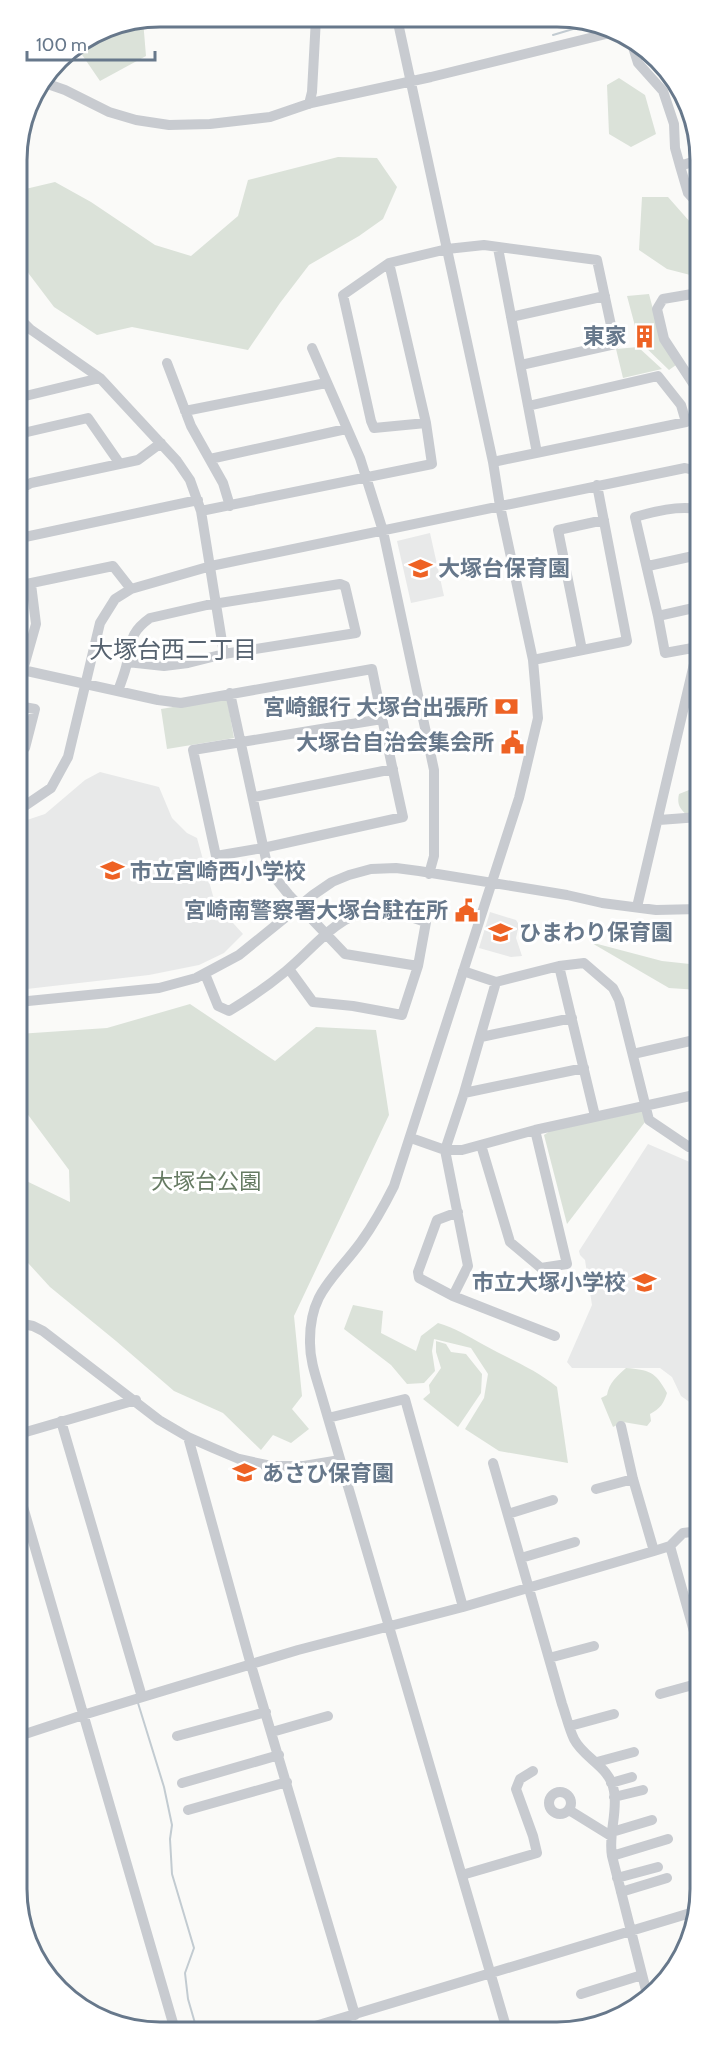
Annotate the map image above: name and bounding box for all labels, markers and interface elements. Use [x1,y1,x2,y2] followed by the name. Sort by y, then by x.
[27,24,154,62] scale bar
[36,34,87,56] text: 100 m
[583,323,627,350] place label: 東家
[632,323,658,349] building icon: 東家
[407,555,433,581] school or university icon: 大塚台保育園
[438,555,570,582] place label: 大塚台保育園
[89,635,257,664] district label: 大塚台西二丁目
[263,694,488,721] place label: 宮崎銀行 大塚台出張所
[493,694,519,720] bank icon: 宮崎銀行 大塚台出張所
[296,729,494,756] place label: 大塚台自治会集会所
[499,729,525,755] public building icon: 大塚台自治会集会所
[99,858,125,884] school or university icon: 市立宮崎西小学校
[130,858,306,885] place label: 市立宮崎西小学校
[184,897,448,924] place label: 宮崎南警察署大塚台駐在所
[453,897,479,923] public building icon: 宮崎南警察署大塚台駐在所
[488,919,514,945] school or university icon: ひまわり保育園
[519,919,673,946] place label: ひまわり保育園
[151,1168,261,1195] park label: 大塚台公園
[472,1269,626,1296] place label: 市立大塚小学校
[631,1269,657,1295] school or university icon: 市立大塚小学校
[231,1460,257,1486] school or university icon: あさひ保育園
[262,1460,394,1487] place label: あさひ保育園

